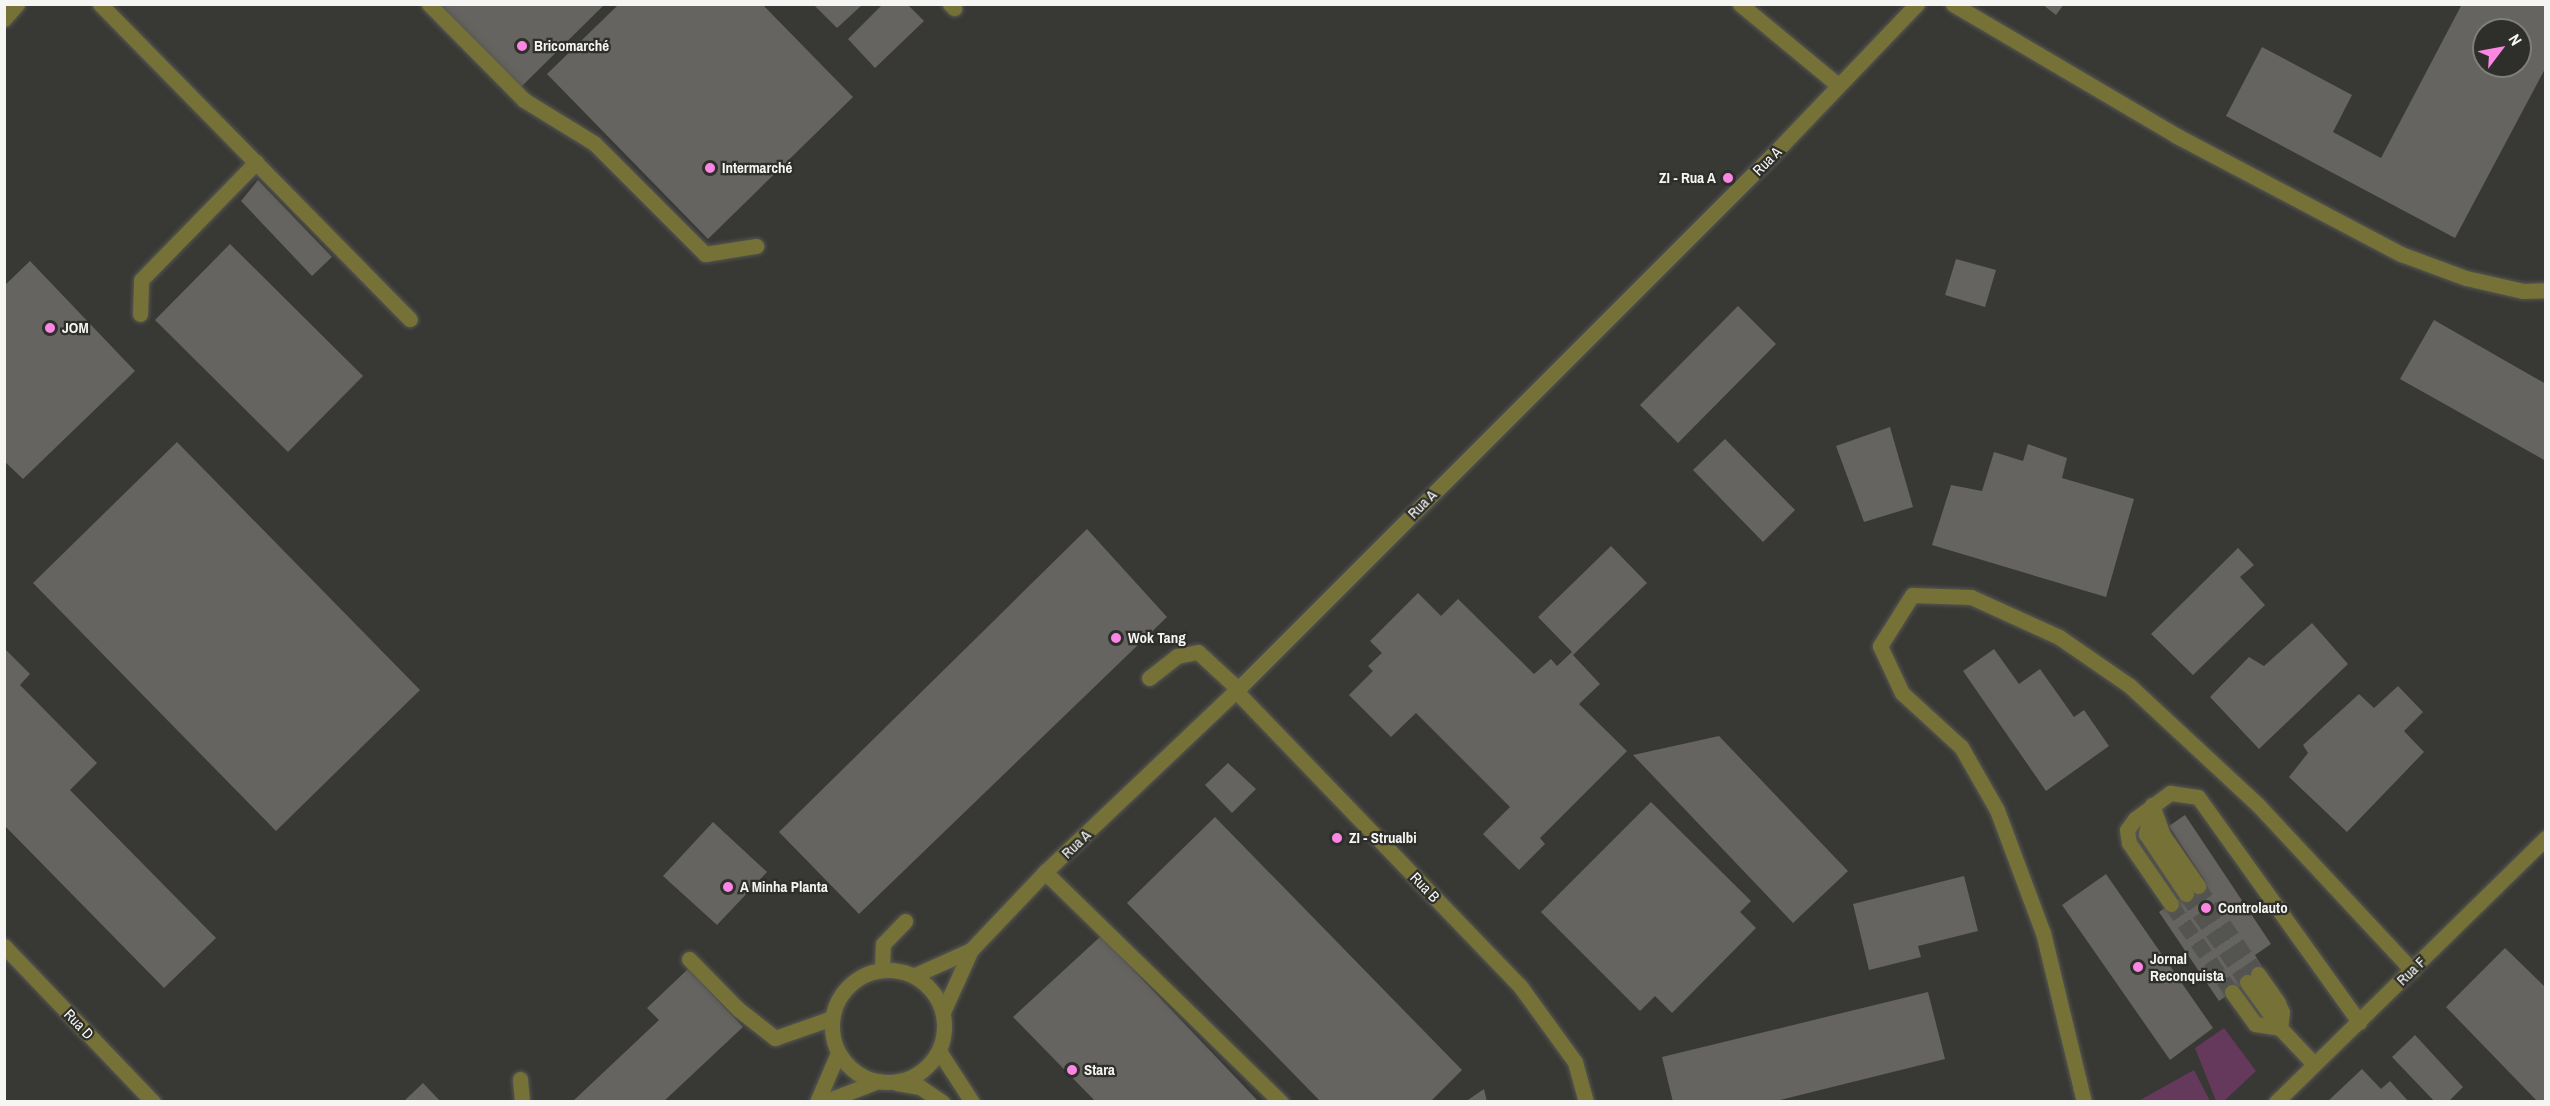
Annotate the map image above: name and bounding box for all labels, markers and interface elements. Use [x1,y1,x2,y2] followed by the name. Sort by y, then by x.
[2472,18,2532,78] north arrow
[2504,30,2527,49] text: N
[534,37,609,55] place label: Bricomarché
[515,39,529,53] marker: Bricomarché
[1749,143,1785,179] street label: Rua A
[722,159,792,177] place label: Intermarché
[703,161,717,175] marker: Intermarché
[1659,169,1716,187] place label: ZI - Rua A
[1721,171,1735,185] marker: ZI - Rua A
[62,319,89,337] place label: JOM
[43,321,57,335] marker: JOM
[1404,486,1440,522] street label: Rua A
[1128,629,1186,647] place label: Wok Tang
[1109,631,1123,645] marker: Wok Tang
[1057,826,1095,862] street label: Rua A
[1349,829,1417,847] place label: ZI - Strualbi
[1330,831,1344,845] marker: ZI - Strualbi
[1407,868,1443,906] street label: Rua B
[740,878,828,896] place label: A Minha Planta
[721,880,735,894] marker: A Minha Planta
[2218,899,2288,917] place label: Controlauto
[2199,901,2213,915] marker: Controlauto
[2150,949,2224,984] place label: Jornal Reconquista
[2393,953,2429,989] street label: Rua F
[2131,960,2145,974] marker: Jornal Reconquista
[60,1005,98,1043] street label: Rua D
[1084,1061,1115,1079] place label: Stara
[1065,1063,1079,1077] marker: Stara

